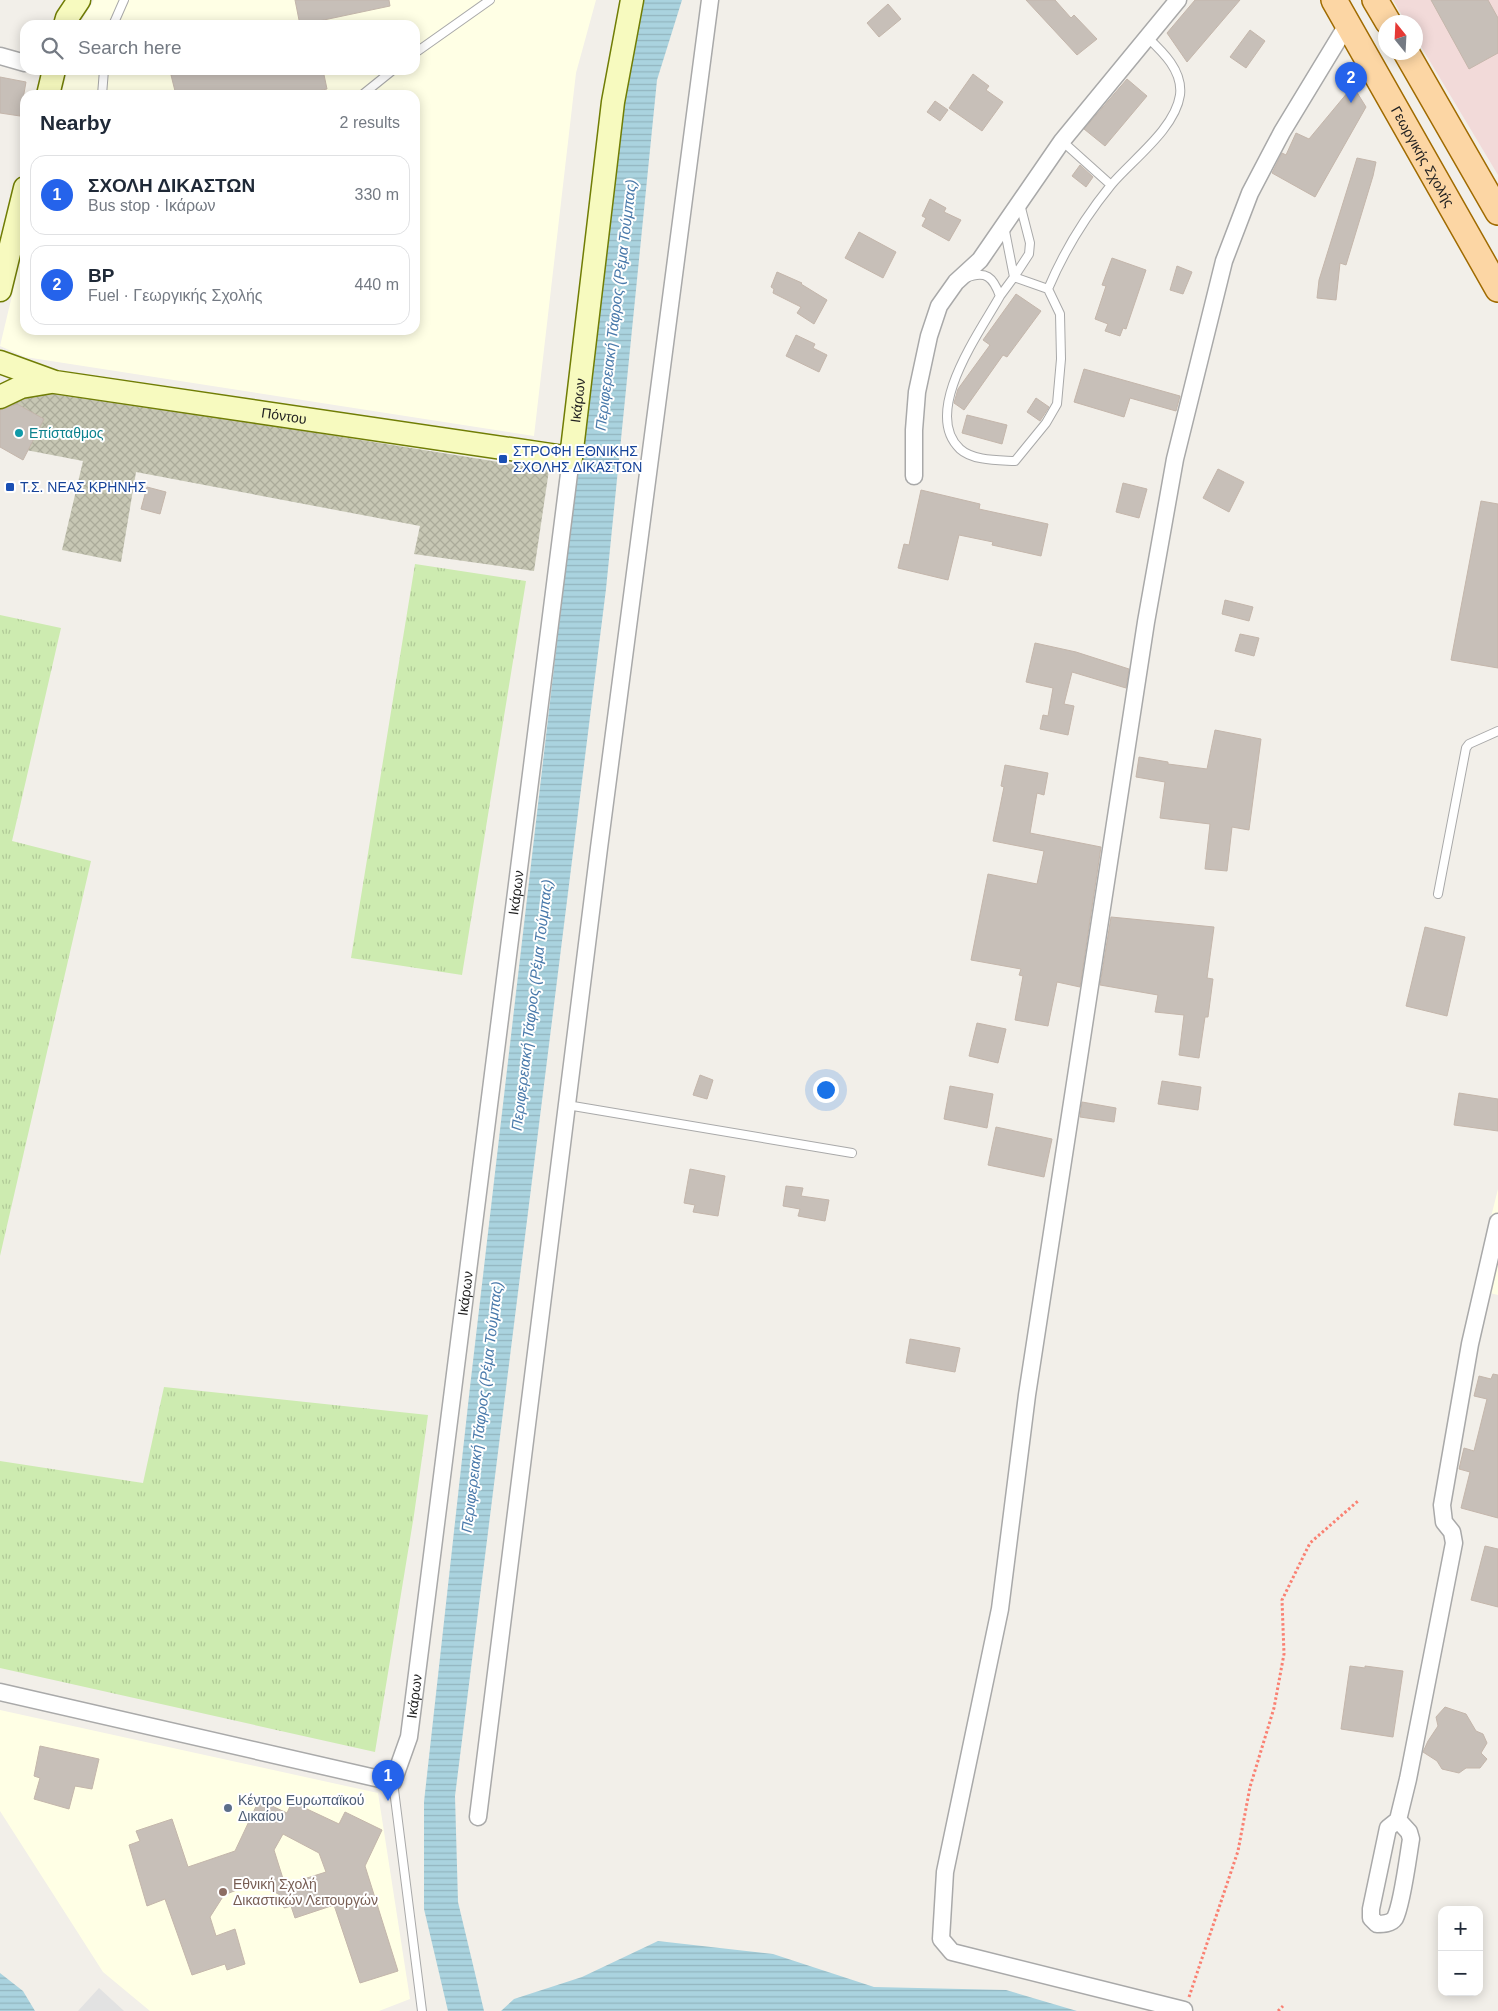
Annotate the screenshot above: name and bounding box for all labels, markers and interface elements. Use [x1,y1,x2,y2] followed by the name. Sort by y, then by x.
[1378,15,1423,60] north arrow
[20,20,420,75] search box
[38,34,66,62] icon: search
[78,37,182,58] text: Search here
[1335,62,1367,103] pin: 2
[1388,103,1458,210] street label: Γεωργικής Σχολής
[40,111,111,134] text: Nearby
[340,114,400,131] text: 2 results
[88,175,255,196] text: ΣΧΟΛΗ ΔΙΚΑΣΤΩΝ
[592,178,639,432] water label: Περιφερειακή Τάφρος (Ρέμα Τούμπας)
[53,186,61,203] text: 1
[355,186,399,203] text: 330 m
[88,197,216,214] text: Bus stop · Ικάρων
[88,265,114,286] text: BP
[53,276,61,293] text: 2
[355,276,399,293] text: 440 m
[88,287,263,304] text: Fuel · Γεωργικής Σχολής
[567,377,588,424] street label: Ικάρων
[260,404,308,427] street label: Πόντου
[29,425,104,441] place label: Επίσταθμος
[13,427,25,439] marker: Επίσταθμος
[513,443,642,475] place label: ΣΤΡΟΦΗ ΕΘΝΙΚΗΣ ΣΧΟΛΗΣ ΔΙΚΑΣΤΩΝ
[497,453,509,465] marker: ΣΤΡΟΦΗ ΕΘΝΙΚΗΣ ΣΧΟΛΗΣ ΔΙΚΑΣΤΩΝ
[20,479,147,495] place label: Τ.Σ. ΝΕΑΣ ΚΡΗΝΗΣ
[4,481,16,493] marker: Τ.Σ. ΝΕΑΣ ΚΡΗΝΗΣ
[505,869,527,916] street label: Ικάρων
[508,878,555,1132] water label: Περιφερειακή Τάφρος (Ρέμα Τούμπας)
[813,1077,839,1103] your location
[454,1270,476,1317] street label: Ικάρων
[458,1280,505,1534] water label: Περιφερειακή Τάφρος (Ρέμα Τούμπας)
[403,1673,425,1719] street label: Ικάρων
[372,1760,404,1801] pin: 1
[238,1792,364,1824] place label: Κέντρο Ευρωπαϊκού Δικαίου
[222,1802,234,1814] marker: Κέντρο Ευρωπαϊκού Δικαίου
[233,1876,378,1908] place label: Εθνική Σχολή Δικαστικών Λειτουργών
[217,1886,229,1898] marker: Εθνική Σχολή Δικαστικών Λειτουργών
[1438,1906,1483,1996] map controls
[1438,1906,1483,1951] button: +
[1438,1951,1483,1996] button: −

